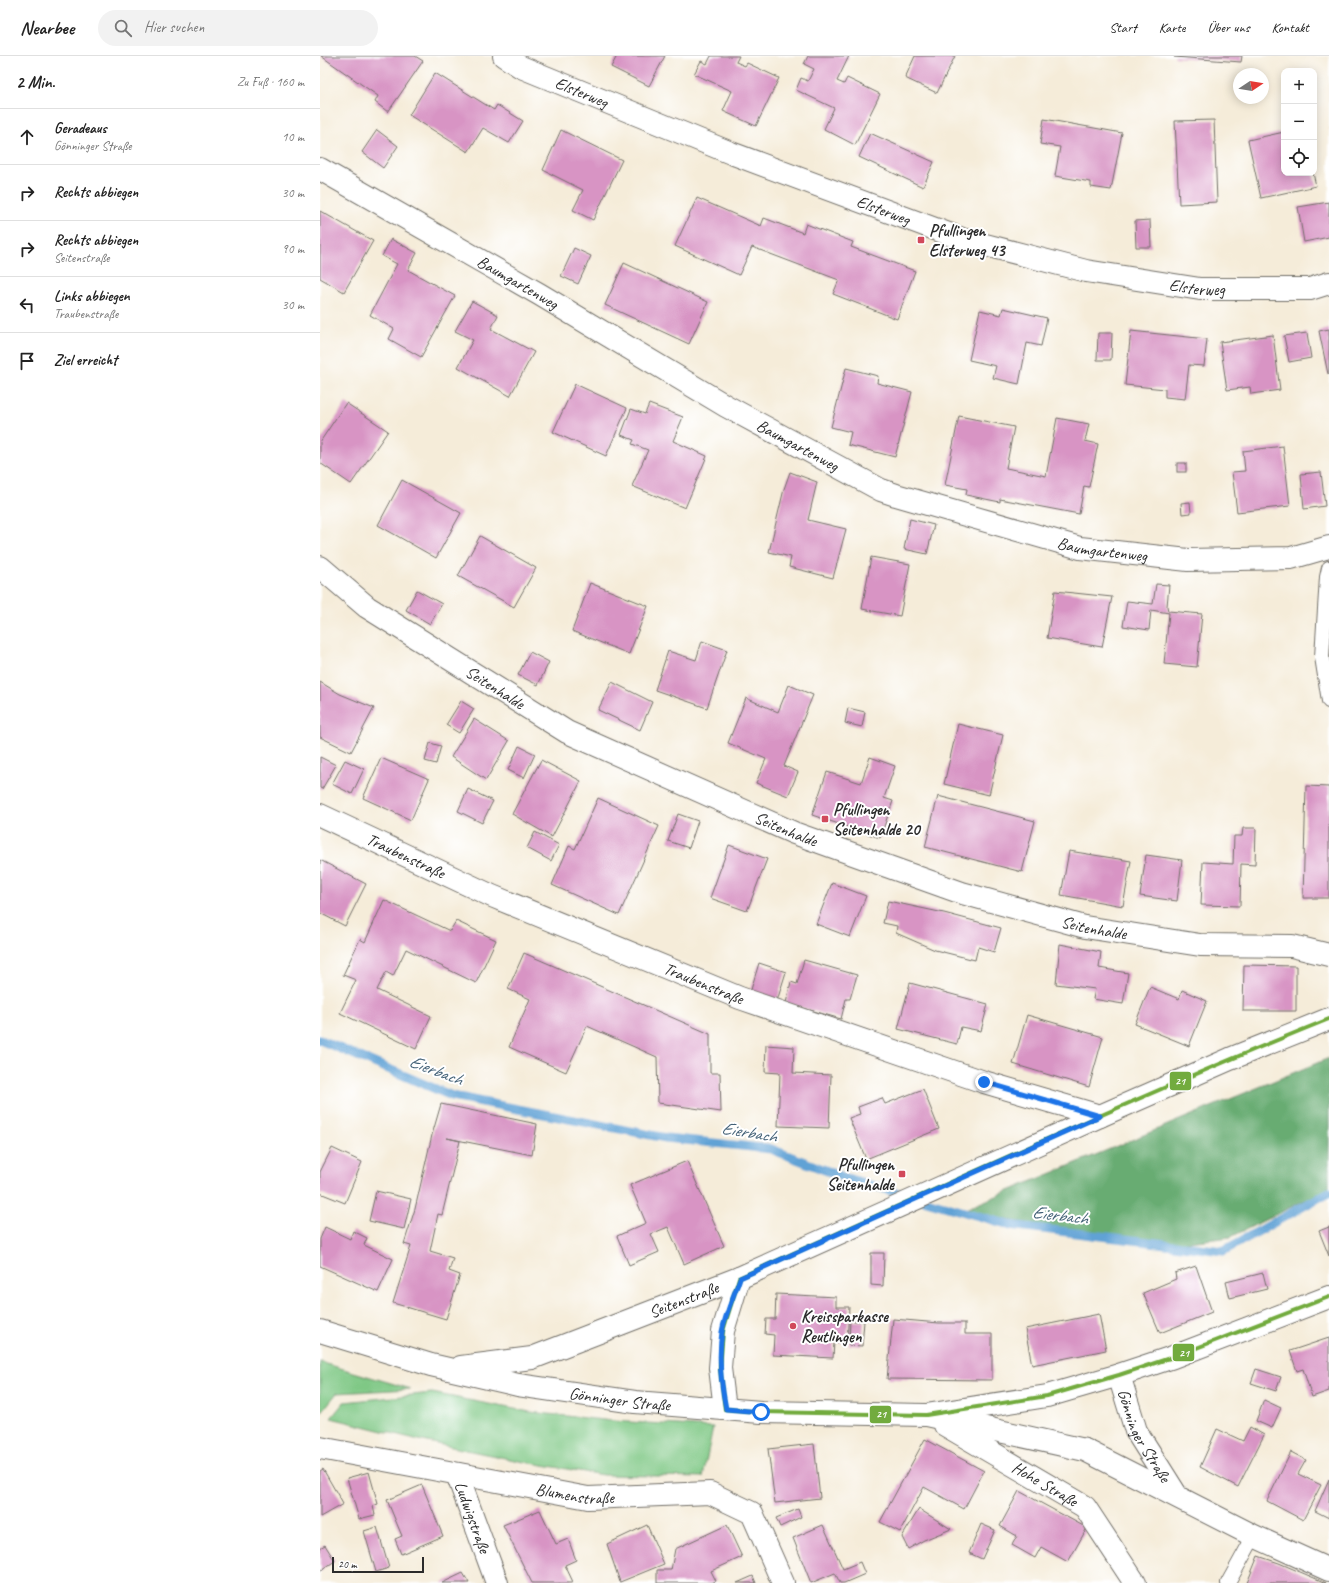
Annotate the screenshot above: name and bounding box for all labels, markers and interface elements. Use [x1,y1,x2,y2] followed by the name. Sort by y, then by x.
[98,10,378,46] search box
[20,16,74,40] text: Nearbee
[112,17,134,39] icon: search
[144,18,204,37] text: Hier suchen
[1109,19,1137,36] text: Start
[1159,19,1185,36] text: Karte
[1207,19,1249,36] text: Über uns
[1271,19,1309,36] text: Kontakt
[1233,68,1269,104] north arrow
[1281,68,1317,176] map controls
[1281,68,1317,104] button: +
[16,72,55,93] text: 2 Min.
[552,72,612,112] street label: Elsterweg
[237,74,304,90] text: Zu Fuß · 160 m
[1281,104,1317,140] button: −
[54,119,107,138] text: Geradeaus
[16,126,38,148] icon: ahead
[282,129,304,145] text: 10 m
[54,138,132,154] text: Gönninger Straße
[1281,140,1317,176] button: locate
[16,182,38,204] icon: right
[54,183,138,202] text: Rechts abbiegen
[282,185,304,201] text: 30 m
[854,190,914,230] street label: Elsterweg
[929,220,1006,261] place label: Pfullingen Elsterweg 43
[54,231,138,250] text: Rechts abbiegen
[916,235,926,245] marker: Pfullingen Elsterweg 43
[16,238,38,260] icon: right
[282,241,304,257] text: 90 m
[54,250,110,266] text: Seitenstraße
[474,250,563,314] street label: Baumgartenweg
[1168,274,1225,300] street label: Elsterweg
[54,287,130,306] text: Links abbiegen
[16,294,38,316] icon: left
[282,297,304,313] text: 30 m
[54,306,118,322] text: Traubenstraße
[16,350,38,372] icon: arrive
[54,351,117,370] text: Ziel erreicht
[753,414,844,476] street label: Baumgartenweg
[1055,532,1149,566] street label: Baumgartenweg
[462,661,530,714] street label: Seitenhalde
[833,799,922,840] place label: Pfullingen Seitenhalde 20
[751,806,821,851] street label: Seitenhalde
[820,814,830,824] marker: Pfullingen Seitenhalde 20
[363,828,450,884] street label: Traubenstraße
[1059,911,1129,944] street label: Seitenhalde
[661,957,747,1009] street label: Traubenstraße
[406,1050,467,1091] water label: Eierbach
[1169,1071,1192,1091] line badge: 21
[975,1073,993,1091] route end
[1175,1074,1186,1088] text: 21
[720,1117,780,1147] water label: Eierbach
[827,1154,895,1195] place label: Pfullingen Seitenhalde
[897,1169,907,1179] marker: Pfullingen Seitenhalde
[1031,1201,1091,1229] water label: Eierbach
[646,1276,723,1322] street label: Seitenstraße
[801,1306,889,1347] place label: Kreissparkasse Reutlingen
[788,1321,798,1331] marker: Kreissparkasse Reutlingen
[1172,1343,1195,1362] line badge: 21
[1179,1346,1190,1360] text: 21
[568,1382,672,1415] street label: Gönninger Straße
[1113,1386,1177,1487] street label: Gönninger Straße
[752,1403,770,1421] route start
[869,1405,892,1424] line badge: 21
[876,1407,887,1421] text: 21
[1009,1456,1083,1512] street label: Hohe Straße
[534,1478,616,1509] street label: Blumenstraße
[450,1479,496,1557] street label: Ludwigstraße
[332,1555,424,1574] scale bar
[338,1557,357,1571] text: 20 m

